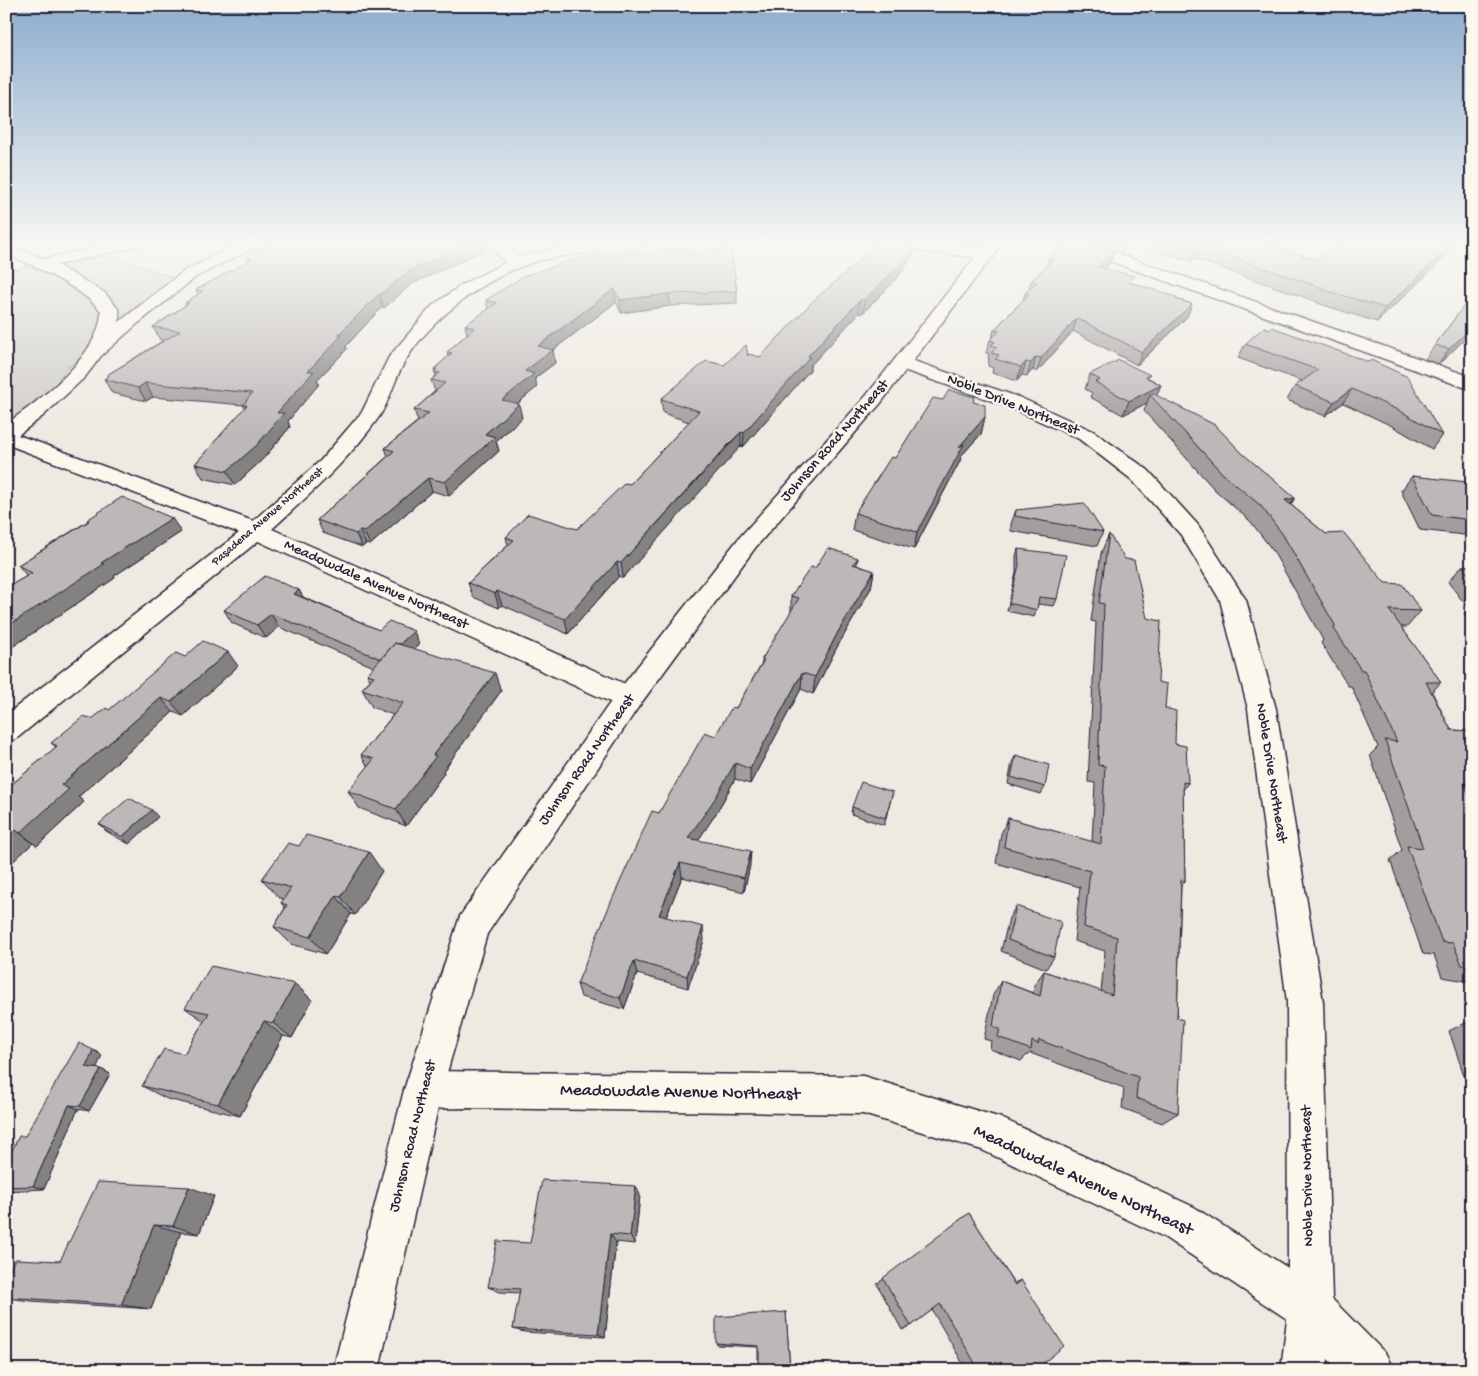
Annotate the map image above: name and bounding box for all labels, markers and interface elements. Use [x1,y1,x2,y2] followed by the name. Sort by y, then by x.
[944,370,1084,440] street label: Noble Drive Northeast
[777,375,894,506] street label: Johnson Road Northeast
[208,464,328,570] street label: Pasadena Avenue Northeast
[281,536,473,635] street label: Meadowdale Avenue Northeast
[535,689,640,829] street label: Johnson Road Northeast
[1251,702,1291,846] street label: Noble Drive Northeast
[385,1056,441,1214] street label: Johnson Road Northeast
[560,1080,802,1106] street label: Meadowdale Avenue Northeast
[1298,1103,1318,1247] street label: Noble Drive Northeast
[970,1121,1198,1242] street label: Meadowdale Avenue Northeast

